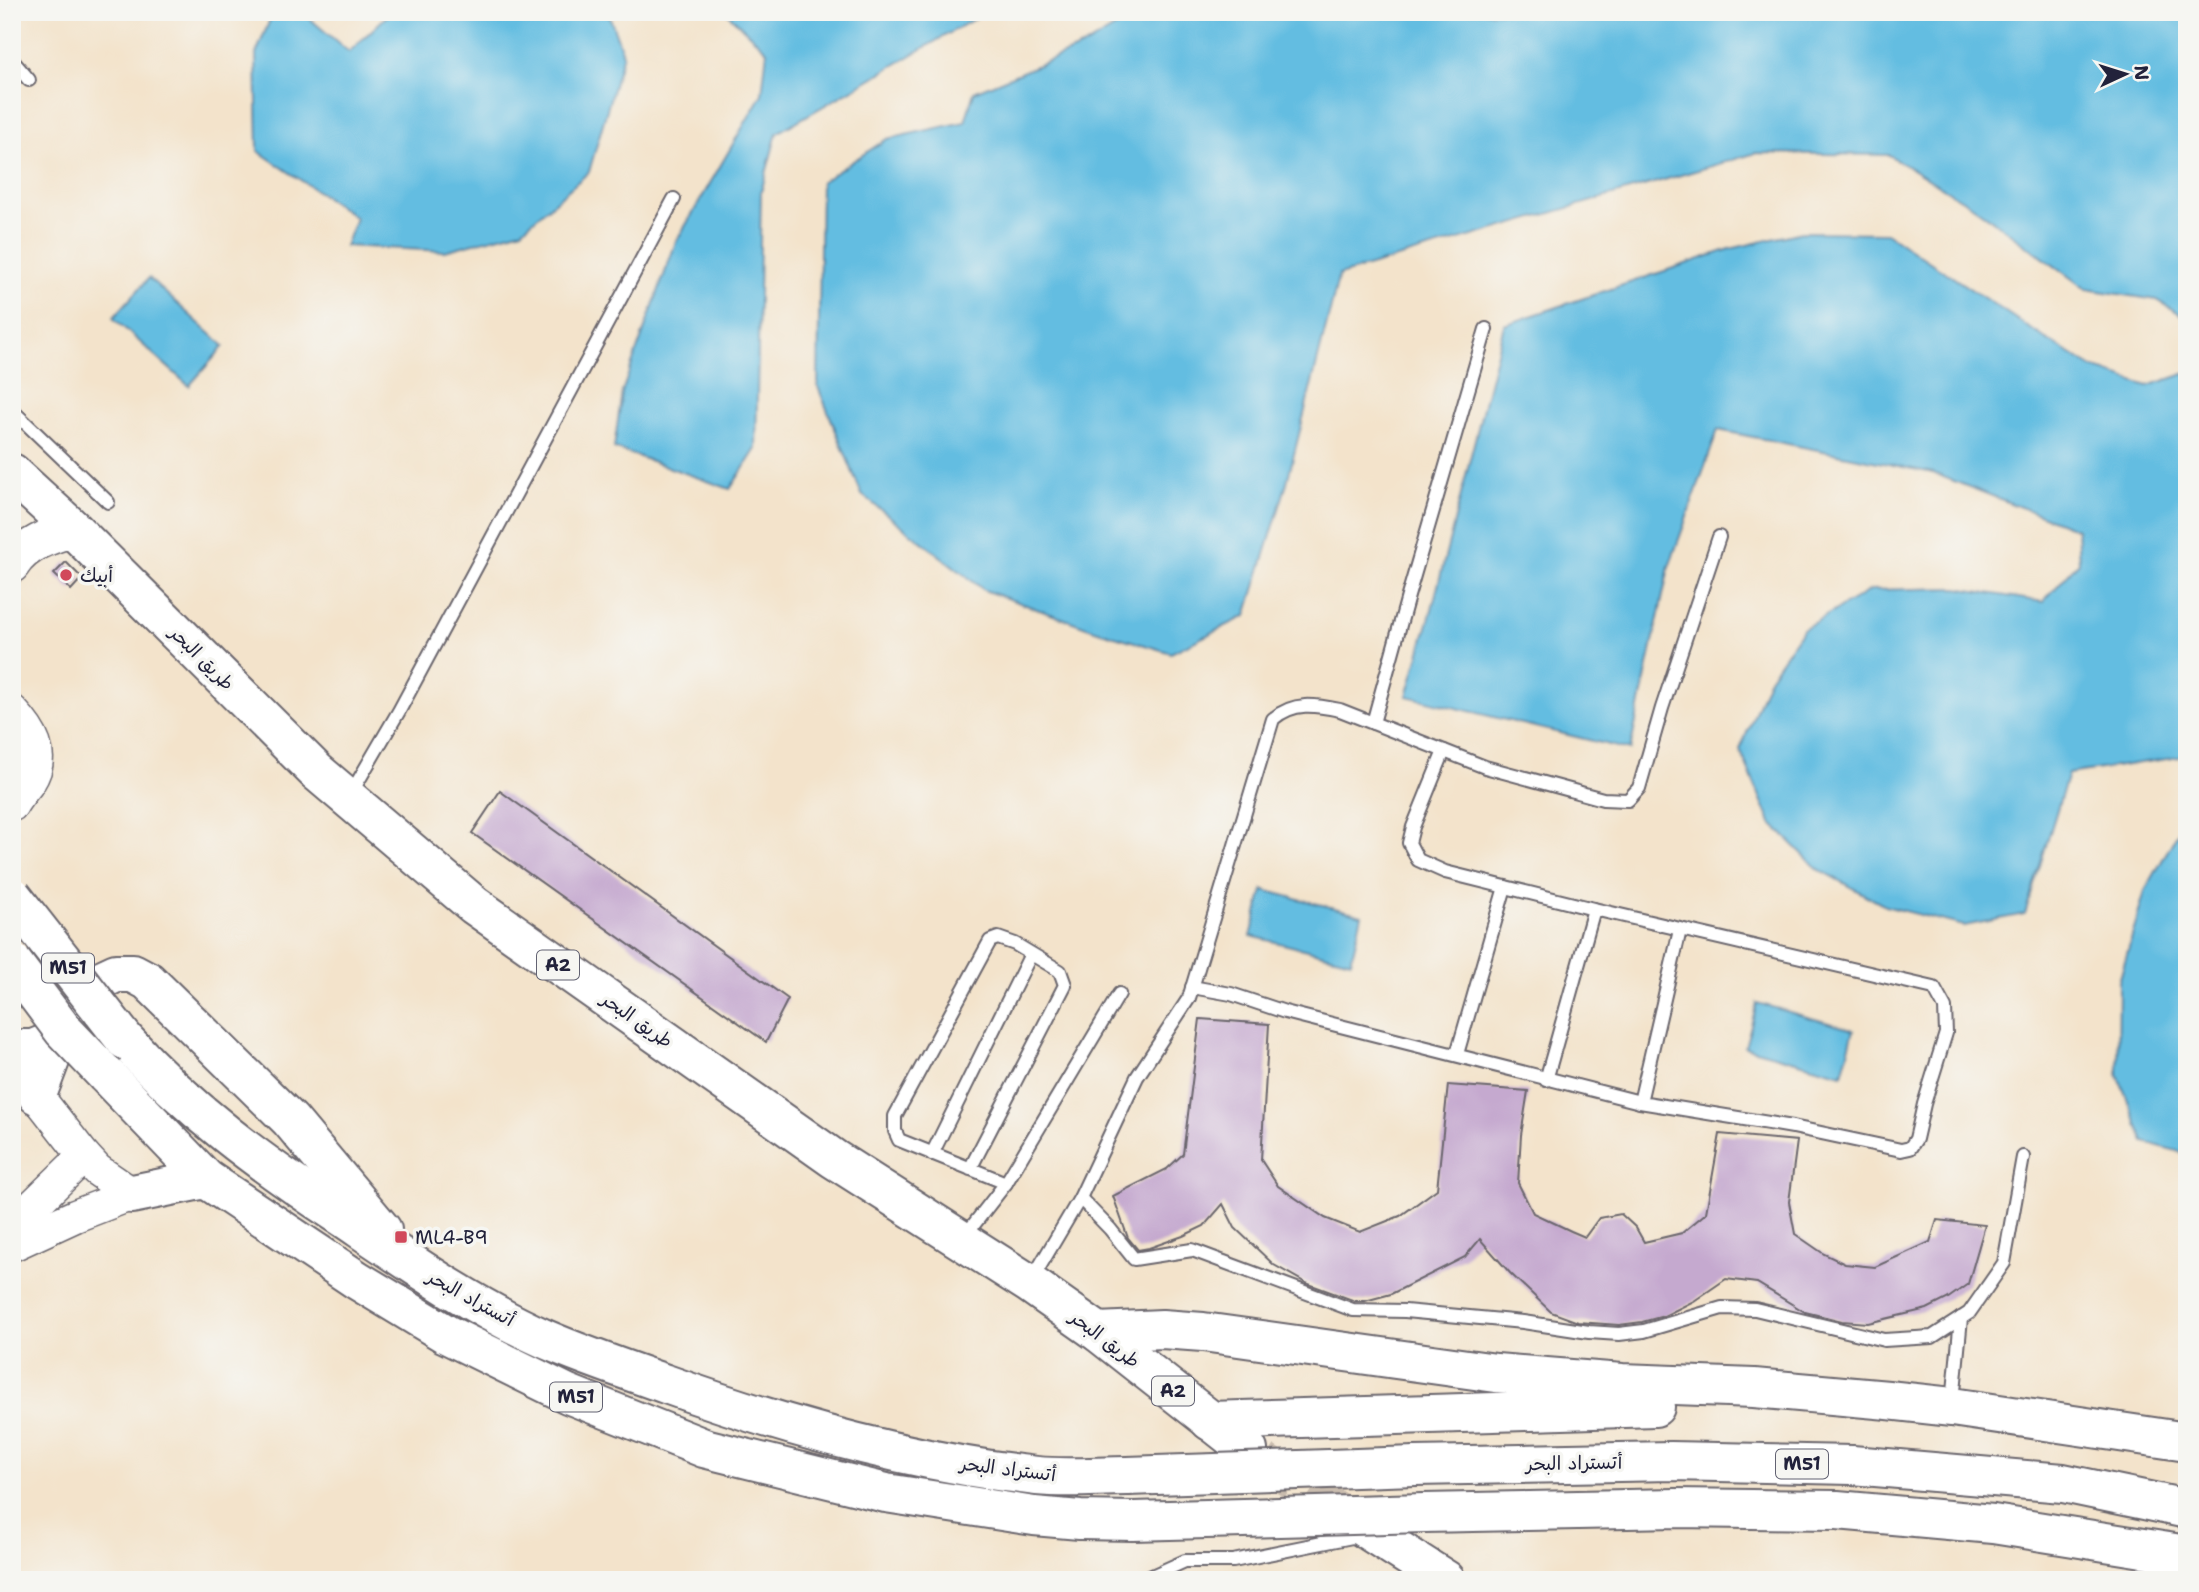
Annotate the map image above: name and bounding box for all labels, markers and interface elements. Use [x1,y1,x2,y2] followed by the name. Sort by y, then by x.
[2090,38,2160,108] north arrow
[2128,64,2154,81] text: N
[80,563,113,588] place label: أبيك
[58,567,74,583] marker: أبيك
[163,619,240,696] street label: طريق البحر
[537,950,579,980] road number: A2
[42,953,94,982] road number: M51
[595,985,678,1054] street label: طريق البحر
[415,1225,488,1250] place label: ML4-B9
[393,1229,409,1245] marker: ML4-B9
[421,1263,520,1333] street label: أتستراد البحر
[1063,1303,1145,1374] street label: طريق البحر
[1152,1376,1194,1406] road number: A2
[550,1382,602,1412] road number: M51
[957,1450,1058,1487] street label: أتستراد البحر
[1524,1450,1623,1476] street label: أتستراد البحر
[1776,1450,1828,1478] road number: M51

